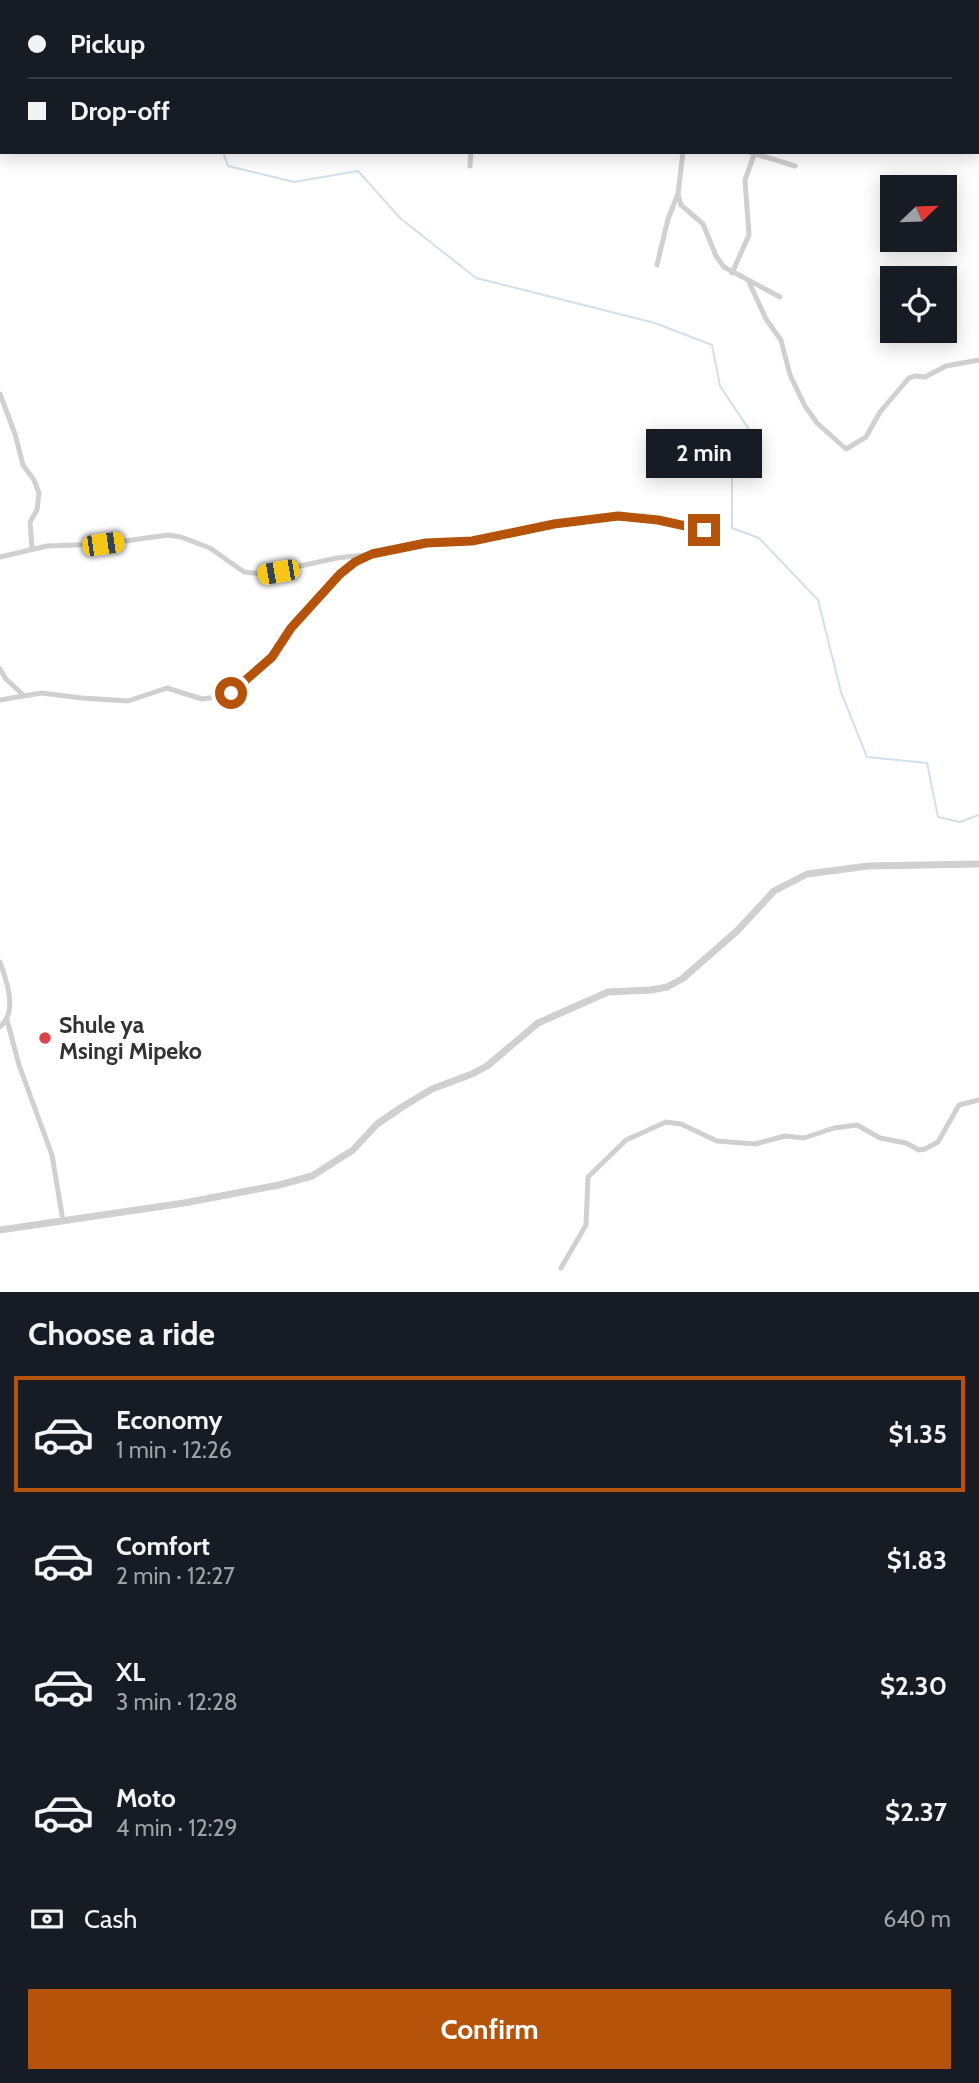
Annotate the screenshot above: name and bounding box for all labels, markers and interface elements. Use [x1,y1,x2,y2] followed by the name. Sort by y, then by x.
[70,28,145,60] text: Pickup
[70,95,170,127] text: Drop-off
[880,175,957,252] north arrow
[880,175,957,343] map controls
[880,266,957,343] button: locate
[646,428,762,477] callout: 2 min
[676,439,732,467] text: 2 min
[688,514,720,546] route end
[81,531,126,557] car
[256,558,301,586] car
[215,677,247,709] route start
[59,1011,202,1065] place label: Shule ya Msingi Mipeko
[37,1030,53,1046] marker: Shule ya Msingi Mipeko
[28,1314,215,1353] text: Choose a ride
[32,1403,95,1466] icon: car
[116,1404,222,1436] text: Economy
[889,1418,947,1450] text: $1.35
[116,1436,232,1464] text: 1 min · 12:26
[32,1529,95,1592] icon: car
[116,1530,210,1562] text: Comfort
[887,1544,947,1576] text: $1.83
[116,1562,235,1590] text: 2 min · 12:27
[32,1655,95,1718] icon: car
[116,1656,145,1688] text: XL
[880,1670,947,1702] text: $2.30
[116,1688,238,1716] text: 3 min · 12:28
[32,1781,95,1844] icon: car
[116,1782,176,1814] text: Moto
[885,1796,947,1828] text: $2.37
[116,1814,238,1842] text: 4 min · 12:29
[28,1900,66,1938] icon: cash
[84,1903,137,1935] text: Cash
[883,1905,951,1933] text: 640 m
[28,1989,951,2069] button: Confirm

